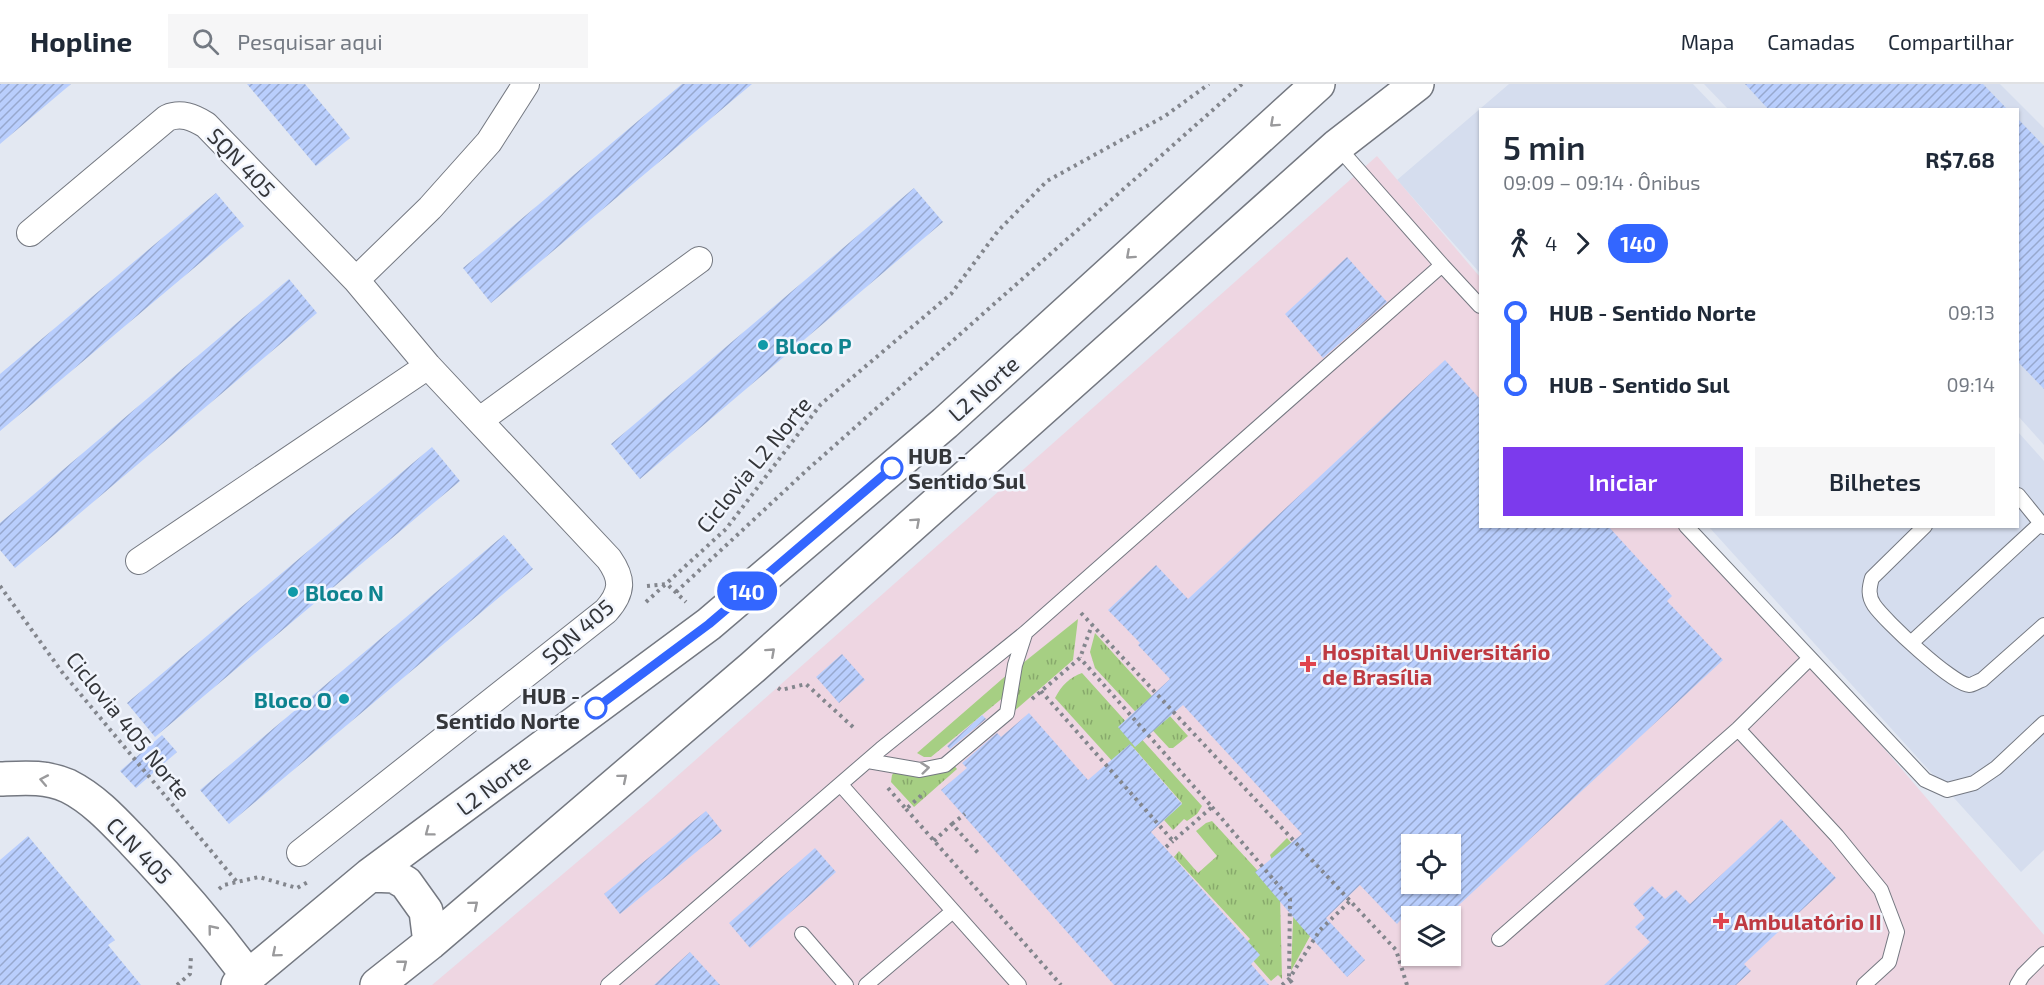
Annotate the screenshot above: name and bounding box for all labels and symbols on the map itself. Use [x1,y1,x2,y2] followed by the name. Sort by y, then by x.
[1271,116,1281,127] one-way arrow
[202,122,281,203] street label: SQN 405
[1126,248,1137,259] one-way arrow
[775,332,852,358] place label: Bloco P
[756,338,770,352] marker: Bloco P
[942,350,1024,426] street label: L2 Norte
[690,391,816,537] street label: Ciclovia L2 Norte
[908,442,1026,493] place label: HUB - Sentido Sul
[881,457,903,479] marker: HUB - Sentido Sul
[909,518,920,529] one-way arrow
[712,572,782,610] line badge: 140
[305,579,384,605] place label: Bloco N
[286,585,300,599] marker: Bloco N
[536,593,619,670] street label: SQN 405
[1322,638,1550,689] place label: Hospital Universitário de Brasília
[62,646,196,804] street label: Ciclovia 405 Norte
[764,648,775,659] one-way arrow
[1299,655,1317,673] marker: Hospital Universitário de Brasília
[436,682,580,733] place label: HUB - Sentido Norte
[254,686,332,712] place label: Bloco O
[337,692,351,706] marker: Bloco O
[585,697,607,719] marker: HUB - Sentido Norte
[451,748,535,820] street label: L2 Norte
[921,762,930,775] one-way arrow
[40,774,50,787] one-way arrow
[616,775,627,786] one-way arrow
[102,811,178,889] street label: CLN 405
[424,824,435,835] one-way arrow
[467,901,478,912] one-way arrow
[1734,908,1882,934] place label: Ambulatório II
[1712,912,1730,930] marker: Ambulatório II
[209,925,220,936] one-way arrow
[272,945,283,956] one-way arrow
[397,960,408,971] one-way arrow

